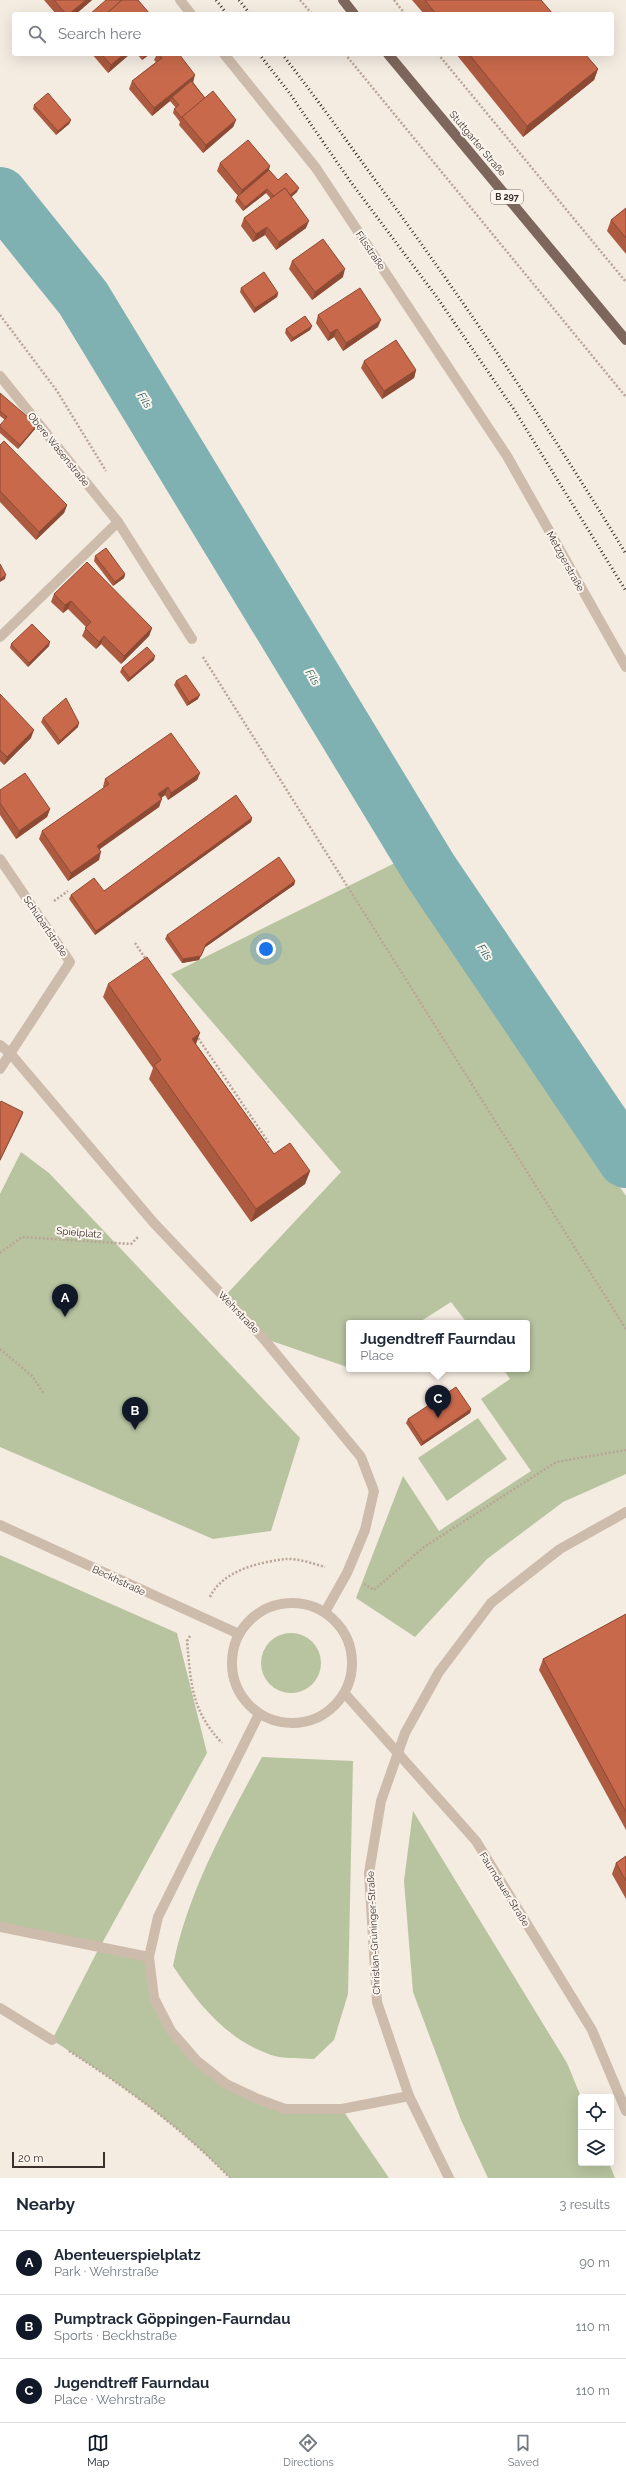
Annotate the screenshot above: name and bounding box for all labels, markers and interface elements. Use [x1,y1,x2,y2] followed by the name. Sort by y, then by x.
[12,12,614,56] search box
[26,23,48,45] icon: search
[58,25,141,43] text: Search here
[447,109,508,178] street label: Stuttgarter Straße
[491,190,523,204] road number: B 297
[354,229,388,272] street label: Filsstraße
[135,390,154,411] water label: Fils
[26,410,92,488] street label: Obere Wasenstraße
[545,529,587,593] street label: Metzgerstraße
[303,667,322,688] water label: Fils
[21,894,70,959] street label: Schubartstraße
[256,939,276,959] your location
[475,942,495,963] water label: Fils
[56,1225,102,1240] street label: Spielplatz
[52,1284,78,1317] pin: A
[216,1289,261,1335] street label: Wehrstraße
[346,1320,530,1372] popup
[360,1330,516,1348] text: Jugendtreff Faurndau
[360,1348,394,1363] text: Place
[425,1385,451,1418] pin: C
[122,1397,148,1430] pin: B
[90,1563,147,1598] street label: Beckhstraße
[477,1850,532,1928] street label: Faurndauer Straße
[365,1871,382,1995] street label: Christian-Grüninger-Straße
[578,2094,614,2166] map controls
[578,2094,614,2130] button: locate
[578,2130,614,2166] button: layers
[12,2150,105,2169] scale bar
[18,2152,43,2165] text: 20 m
[16,2194,75,2214] text: Nearby
[560,2197,610,2212] text: 3 results
[54,2246,201,2264] text: Abenteuerspielplatz
[25,2255,33,2270] text: A
[579,2255,610,2270] text: 90 m
[54,2264,159,2279] text: Park · Wehrstraße
[54,2310,291,2328] text: Pumptrack Göppingen-Faurndau
[25,2319,33,2334] text: B
[576,2319,610,2334] text: 110 m
[54,2328,177,2343] text: Sports · Beckhstraße
[54,2374,209,2392] text: Jugendtreff Faurndau
[25,2383,33,2398] text: C
[576,2383,610,2398] text: 110 m
[54,2392,166,2407] text: Place · Wehrstraße
[87,2432,109,2469] tab: Map
[283,2432,334,2469] tab: Directions
[508,2432,539,2469] tab: Saved

